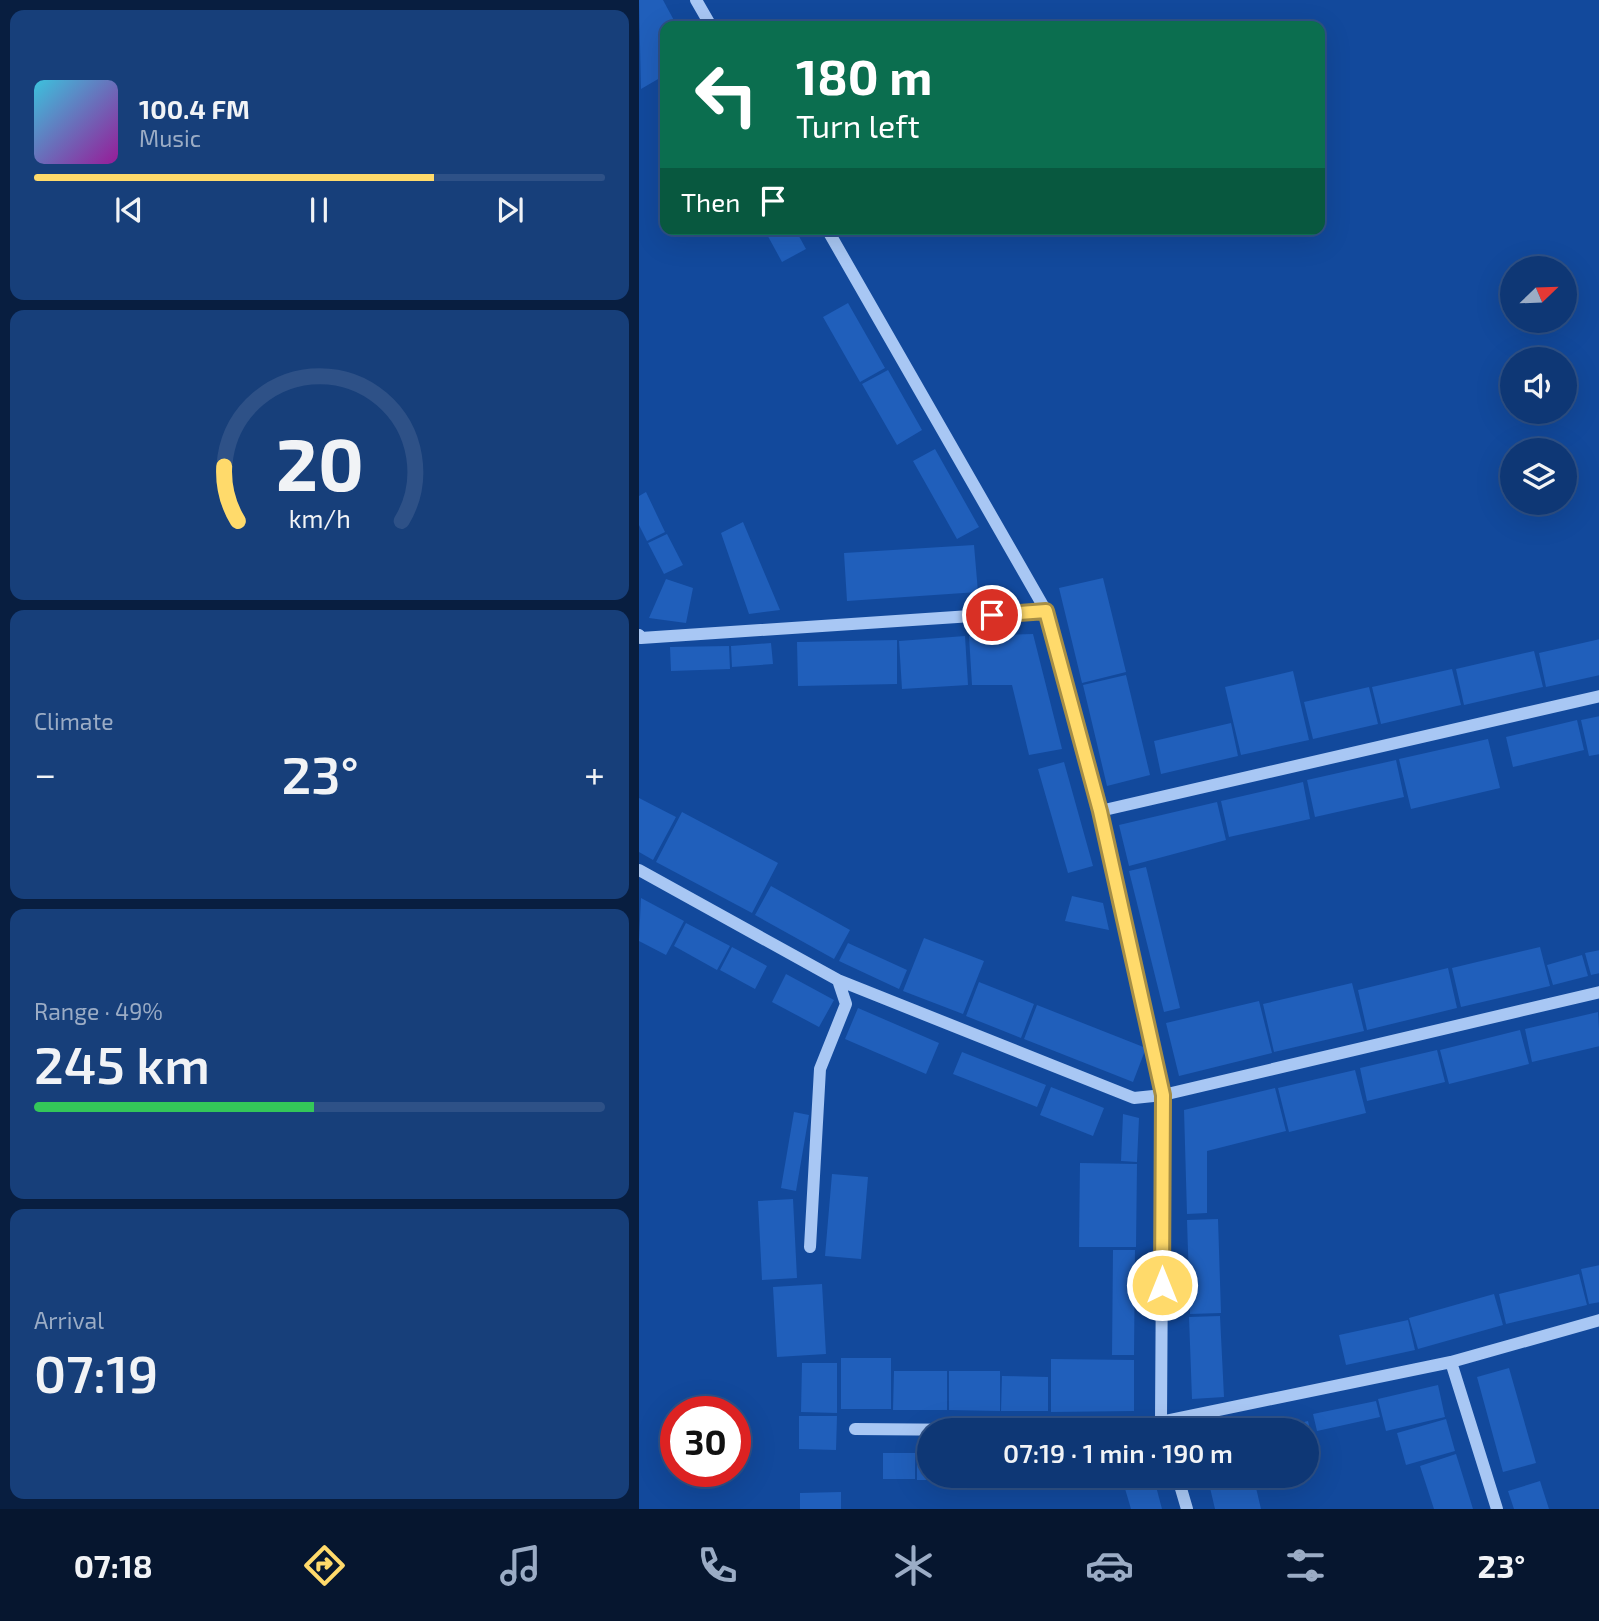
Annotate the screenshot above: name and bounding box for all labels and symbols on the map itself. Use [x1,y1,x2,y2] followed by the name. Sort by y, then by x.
[1500,256,1577,332] north arrow
[962,585,1022,645] pin
[1125,1248,1199,1322] position arrow
[660,1396,751,1487] speed limit sign: 30

